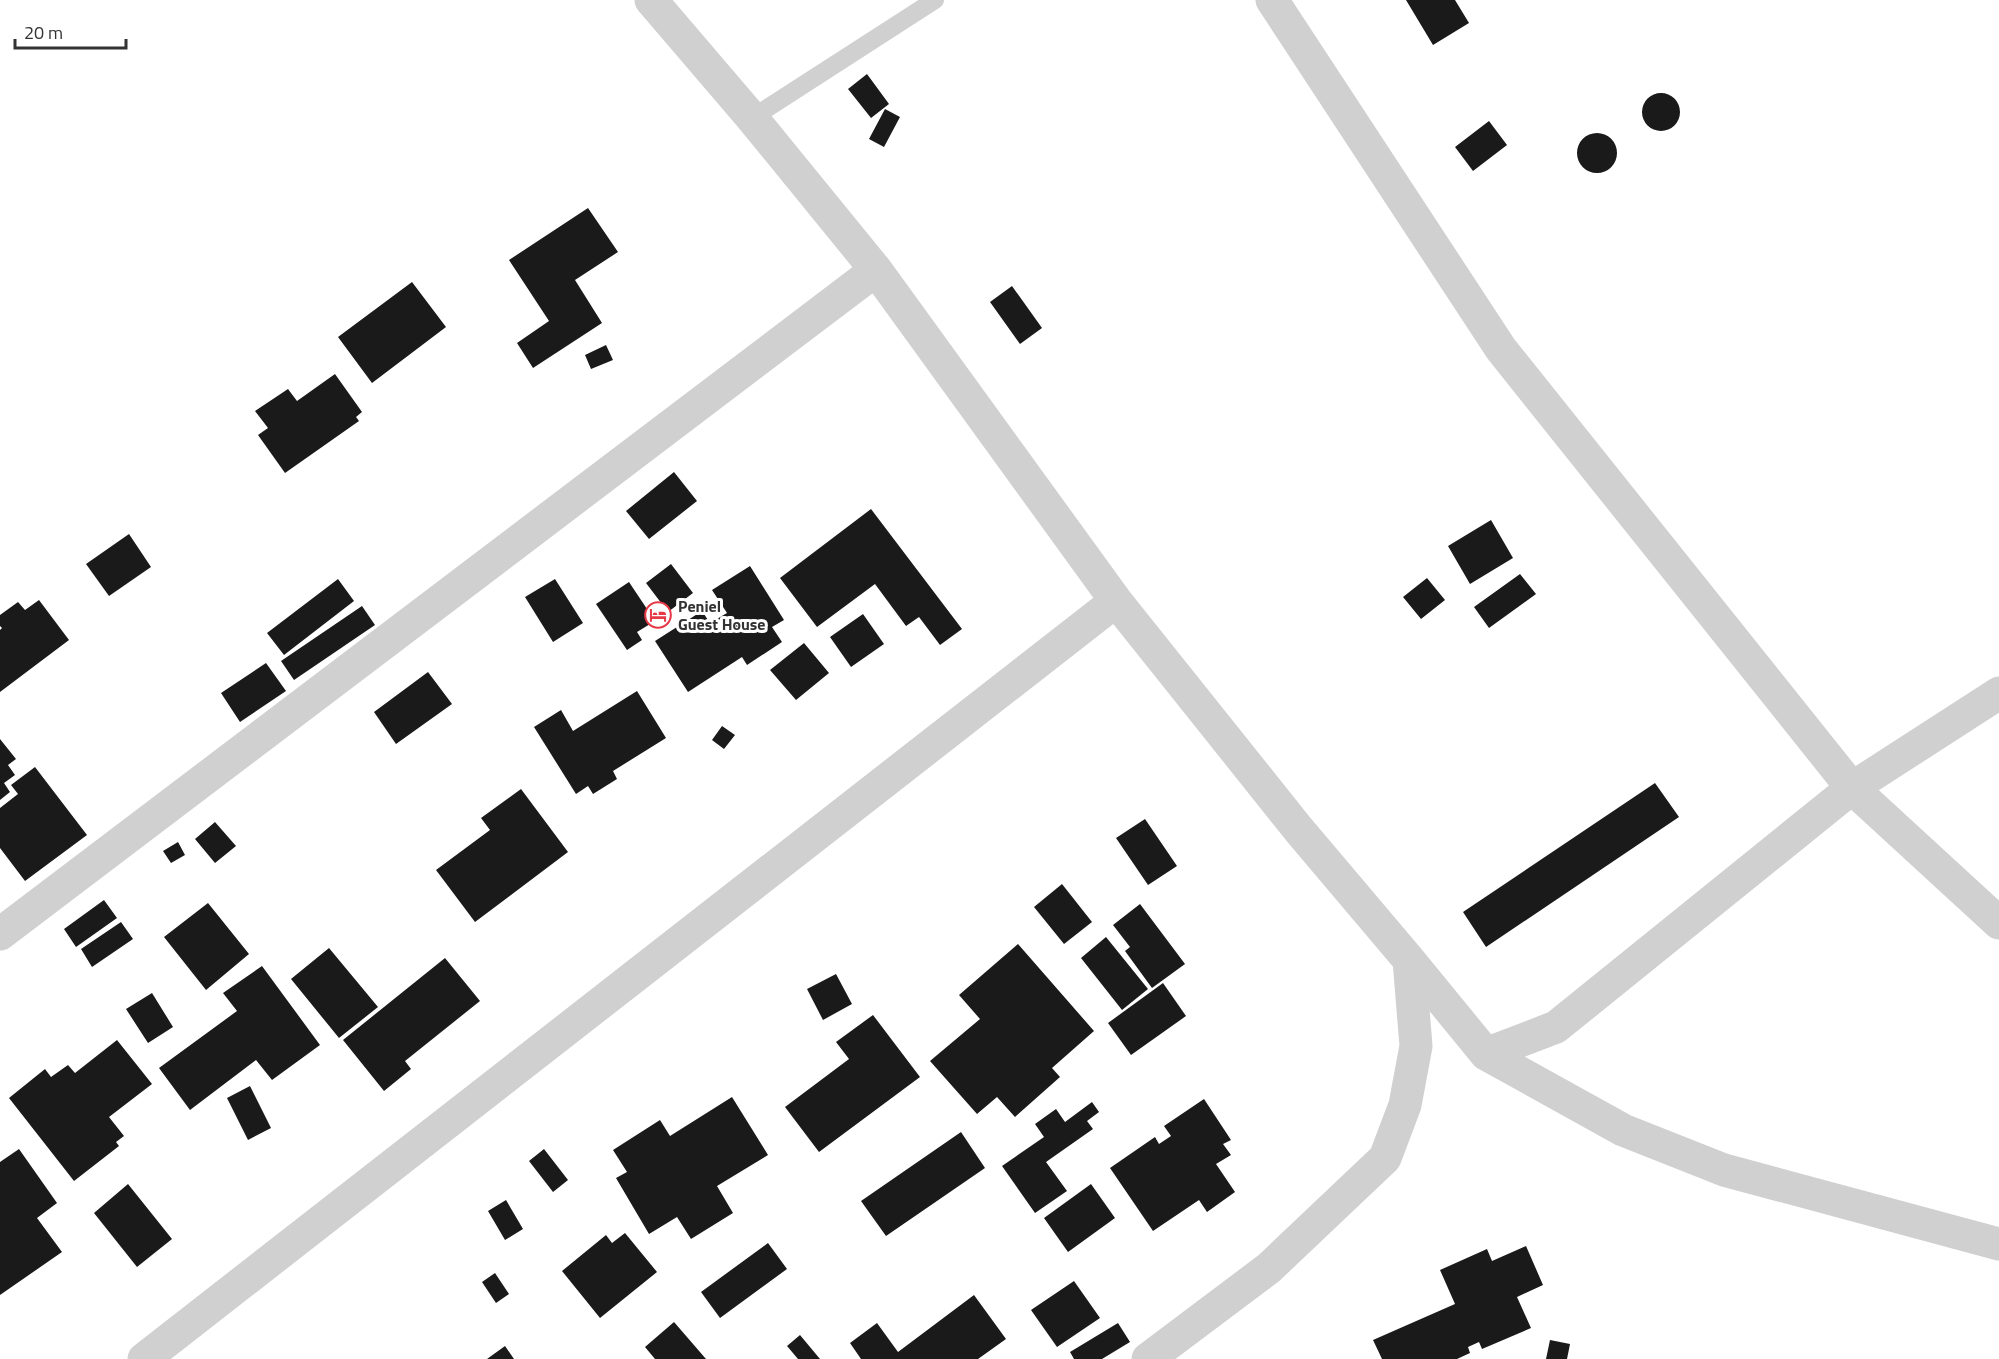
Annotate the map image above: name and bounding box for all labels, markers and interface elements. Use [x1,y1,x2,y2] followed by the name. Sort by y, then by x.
[15,12,126,50] scale bar
[24,19,63,46] text: 20 m
[678,594,766,636] place label: Peniel Guest House
[643,600,673,630] hotel icon: Peniel Guest House

